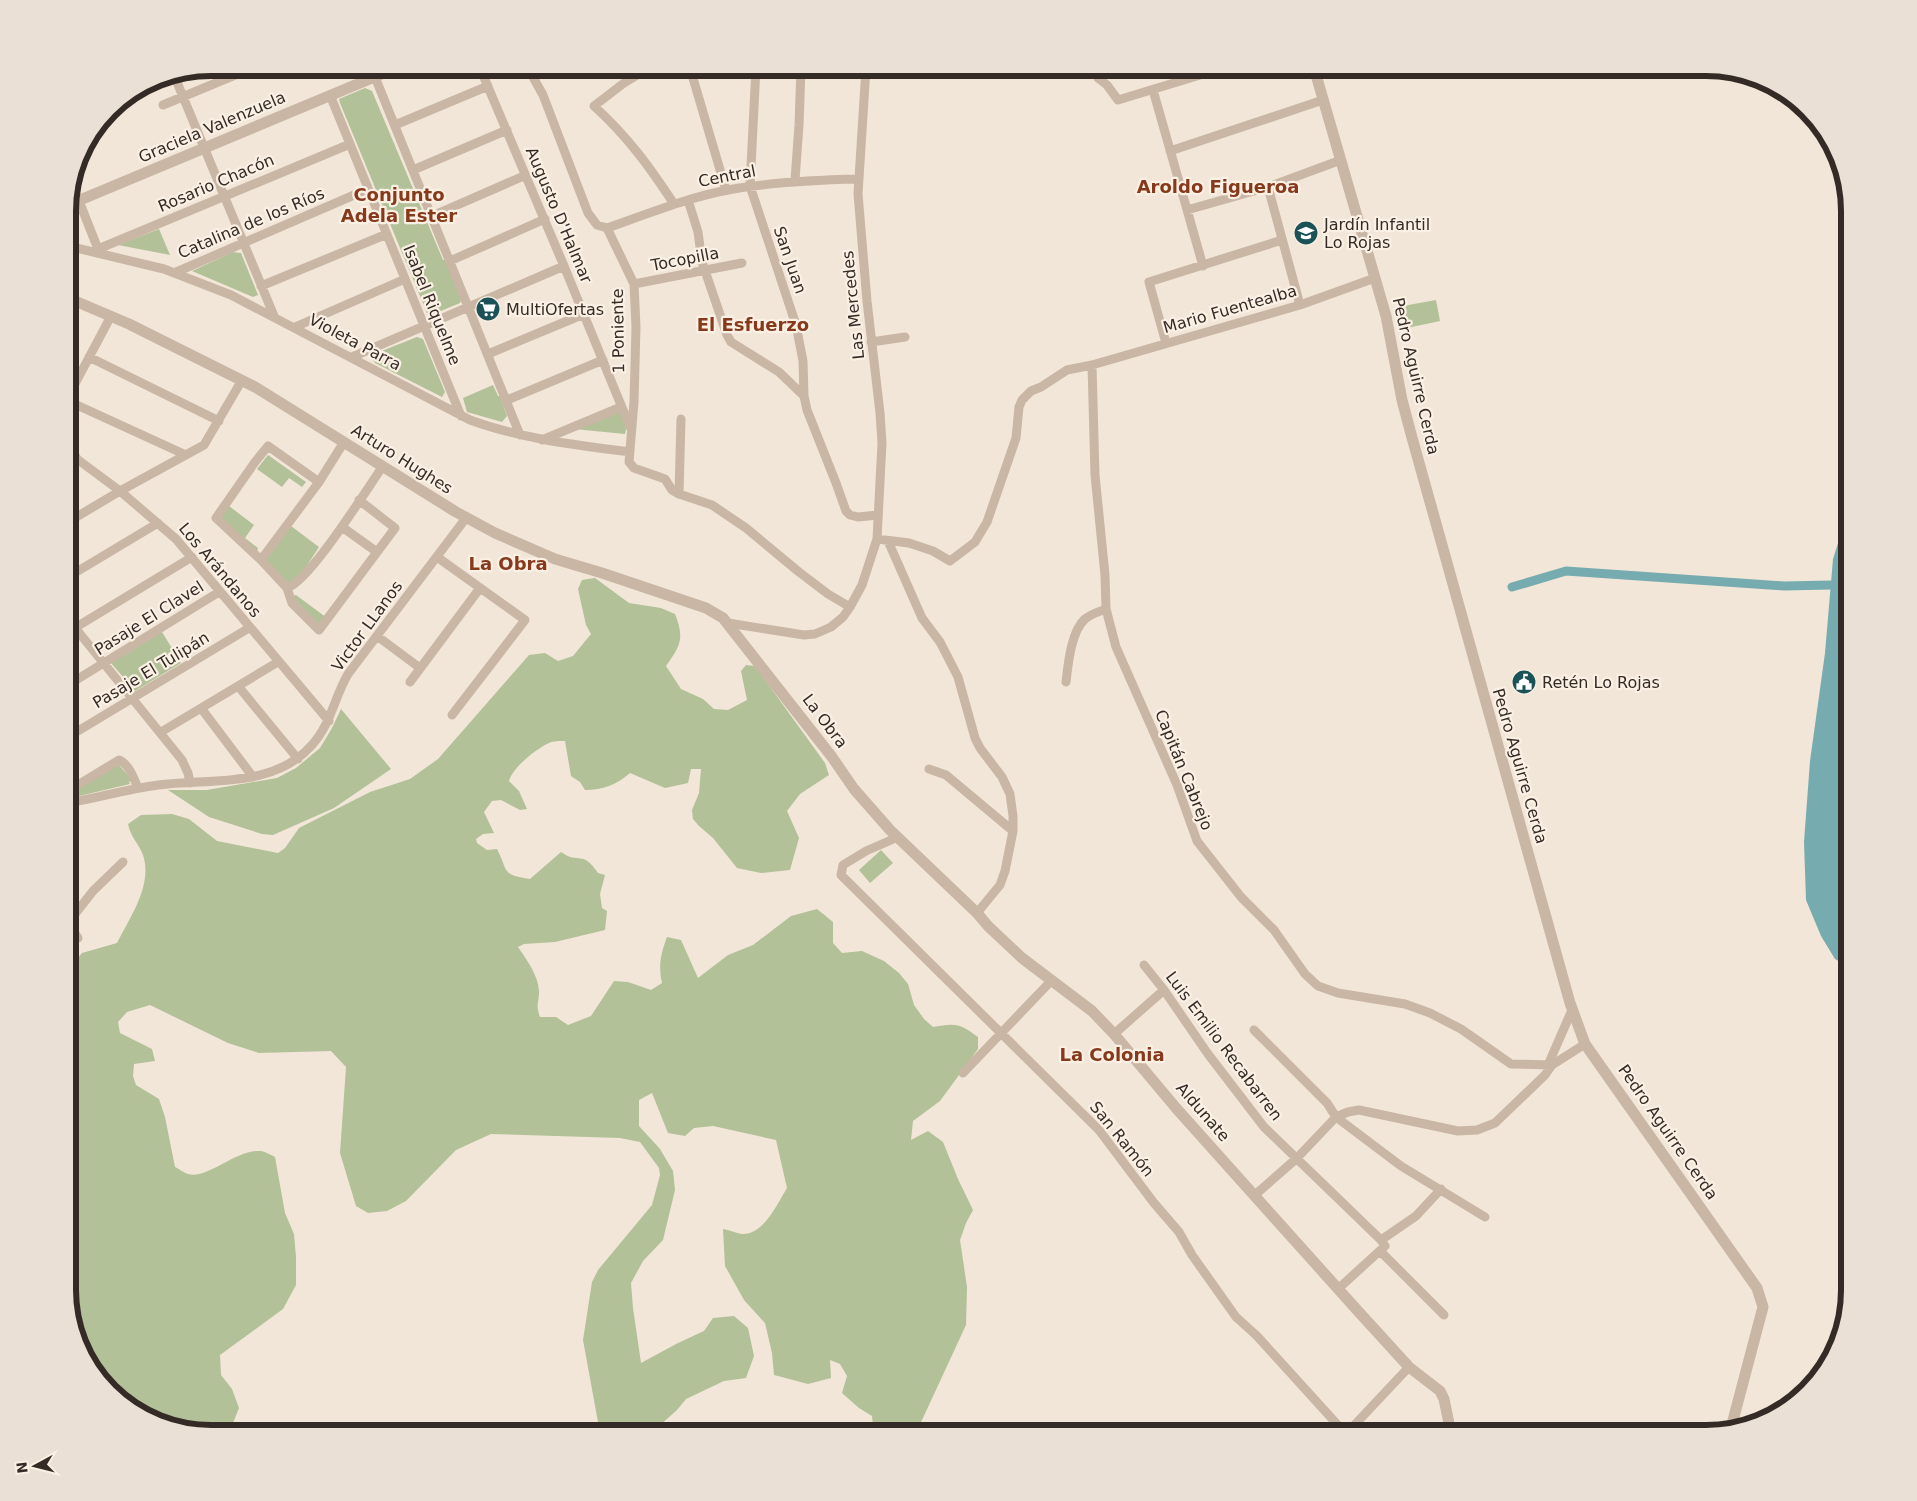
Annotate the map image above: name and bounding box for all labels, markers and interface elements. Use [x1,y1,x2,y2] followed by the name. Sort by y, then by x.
[136,87,288,167] street label: Graciela Valenzuela
[522,144,596,286] street label: Augusto D'Halmar
[155,150,277,216] street label: Rosario Chacón
[697,161,757,191] street label: Central
[1137,176,1299,197] district label: Aroldo Figueroa
[175,184,327,262] street label: Catalina de los Ríos
[341,184,457,226] district label: Conjunto Adela Ester
[1323,215,1430,252] place label: Jardín Infantil Lo Rojas
[1293,220,1319,246] school or university icon: Jardín Infantil Lo Rojas
[770,224,810,296] street label: San Juan
[399,242,465,368] street label: Isabel Riquelme
[648,243,721,275] street label: Tocopilla
[838,250,868,360] street label: Las Mercedes
[1161,281,1299,337] street label: Mario Fuentealba
[608,288,628,374] street label: 1 Poniente
[475,296,501,322] supermarket icon: MultiOfertas
[1389,296,1443,456] street label: Pedro Aguirre Cerda
[506,300,604,319] place label: MultiOfertas
[306,310,404,374] street label: Violeta Parra
[697,314,809,335] district label: El Esfuerzo
[348,420,456,498] street label: Arturo Hughes
[175,519,265,621] street label: Los Arándanos
[468,553,548,574] district label: La Obra
[91,577,207,659] street label: Pasaje El Clavel
[328,577,406,675] street label: Victor LLanos
[89,628,213,712] street label: Pasaje El Tulipán
[1511,669,1537,695] public building icon: Retén Lo Rojas
[1542,673,1660,692] place label: Retén Lo Rojas
[1489,686,1551,846] street label: Pedro Aguirre Cerda
[798,690,852,752] street label: La Obra
[1151,707,1217,833] street label: Capitán Cabrejo
[1162,968,1286,1124] street label: Luis Emilio Recabarren
[1059,1044,1165,1065] district label: La Colonia
[1614,1061,1722,1203] street label: Pedro Aguirre Cerda
[1172,1079,1234,1145] street label: Aldunate
[1086,1098,1158,1180] street label: San Ramón
[10,1441,60,1491] north arrow
[13,1461,31,1474] text: N

